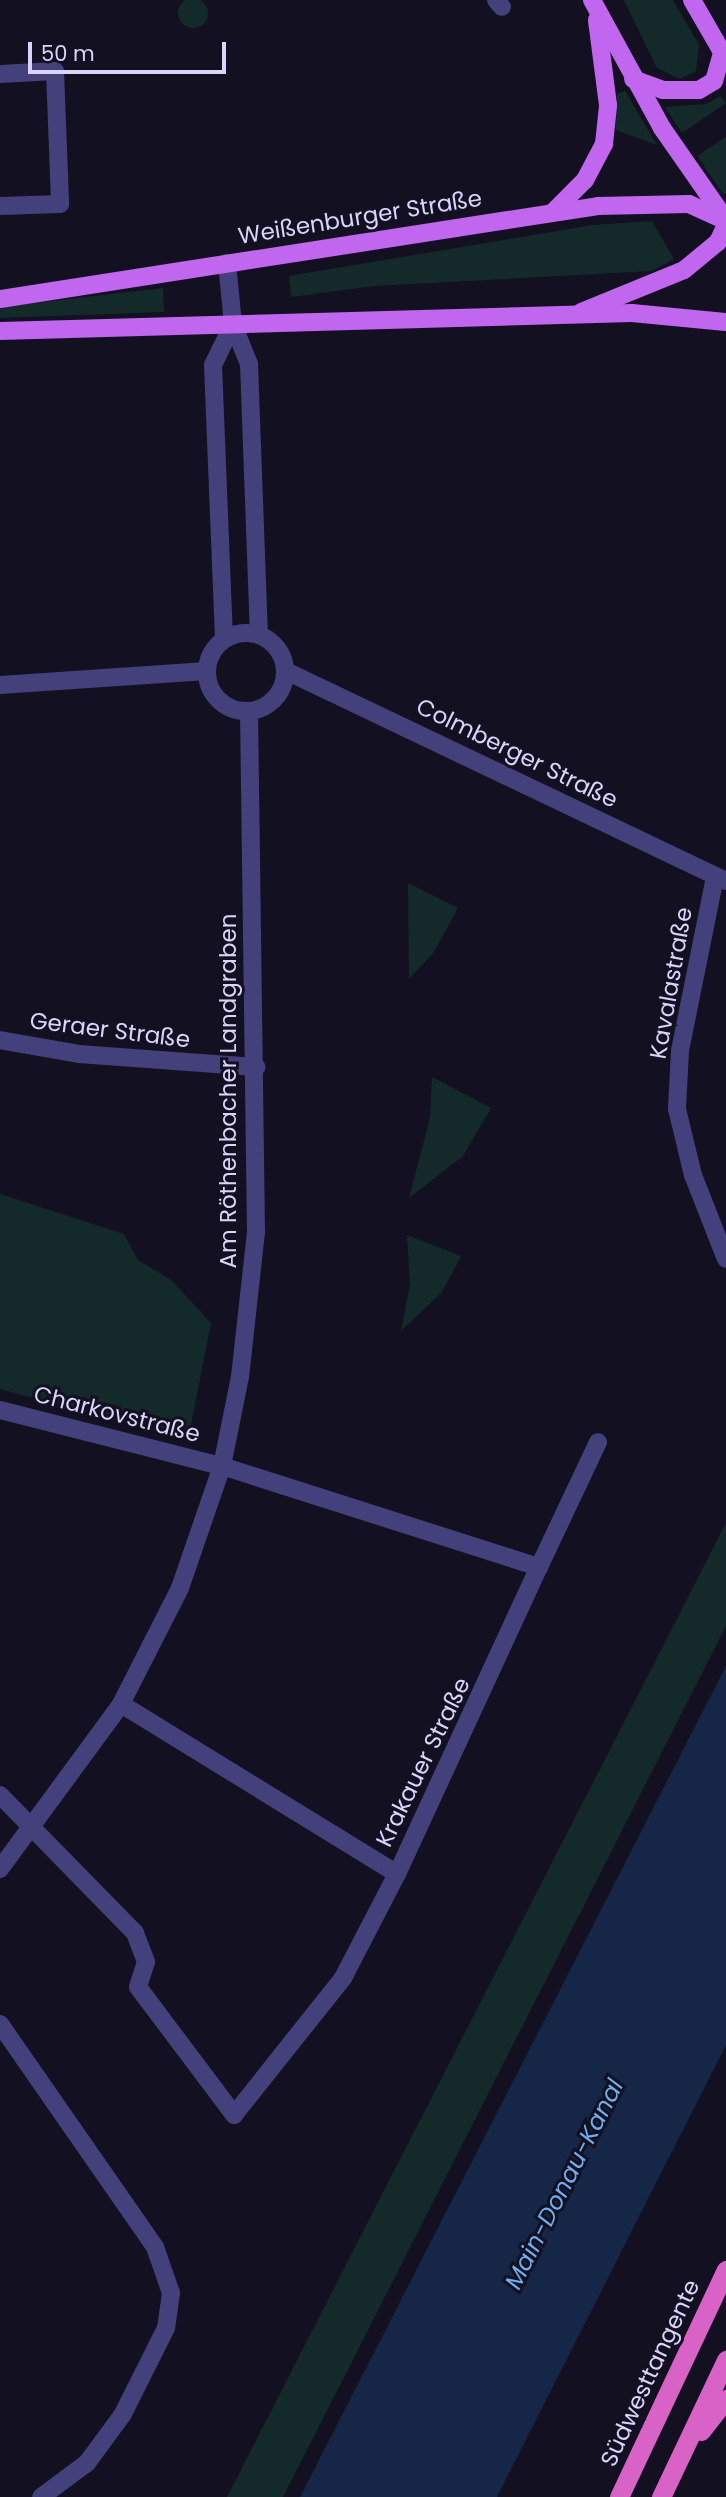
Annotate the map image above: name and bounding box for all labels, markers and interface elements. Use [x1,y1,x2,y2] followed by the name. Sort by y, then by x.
[32,28,229,72] scale bar
[41,39,95,68] text: 50 m
[236,184,484,250] street label: Weißenburger Straße
[412,692,622,814] street label: Colmberger Straße
[644,905,698,1061] street label: Kavalastraße
[214,914,242,1268] street label: Am Röthenbacher Landgraben
[28,1006,192,1054] street label: Geraer Straße
[31,1380,203,1448] street label: Charkovstraße
[370,1673,476,1851] street label: Krakauer Straße
[499,2074,629,2294] water label: Main-Donau-Kanal
[595,2275,705,2471] street label: Südwesttangente

